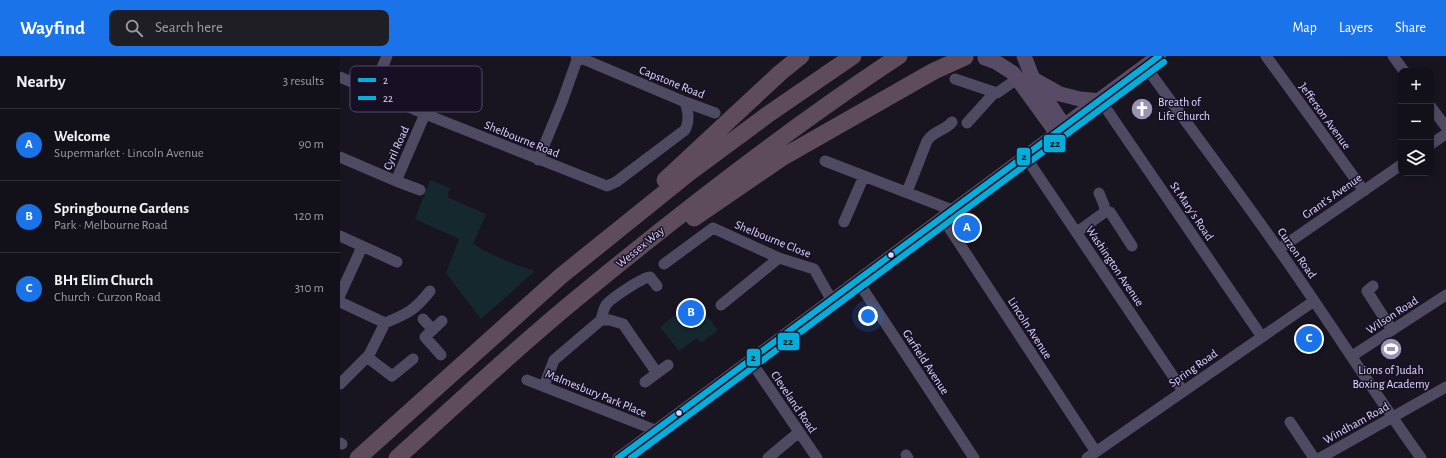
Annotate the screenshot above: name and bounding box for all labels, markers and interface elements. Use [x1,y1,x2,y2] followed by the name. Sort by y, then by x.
[109,10,389,46] search box
[123,17,145,39] icon: search
[20,19,85,38] text: Wayfind
[155,20,223,35] text: Search here
[1292,21,1317,35] text: Map
[1339,21,1373,35] text: Layers
[1395,21,1426,35] text: Share
[638,63,706,101] street label: Capstone Road
[350,66,482,112] legend
[1398,68,1434,176] map controls
[1398,68,1434,104] button: +
[16,73,66,90] text: Nearby
[283,75,324,88] text: 3 results
[383,75,388,86] text: 2
[1297,81,1353,151] street label: Jefferson Avenue
[383,93,393,104] text: 22
[1129,96,1155,122] church icon: Breath of Life Church
[1158,96,1210,122] place label: Breath of Life Church
[1398,104,1434,140] button: −
[483,118,561,160] street label: Shelbourne Road
[381,124,412,172] street label: Cyril Road
[54,129,110,144] text: Welcome
[1043,134,1066,153] line badge: 22
[25,138,33,151] text: A
[298,138,324,151] text: 90 m
[1050,138,1060,149] text: 22
[1398,140,1434,176] button: layers
[54,147,204,160] text: Supermarket · Lincoln Avenue
[1016,147,1031,166] line badge: 2
[1021,151,1027,162] text: 2
[1300,171,1364,221] street label: Grant's Avenue
[1167,180,1216,243] street label: St Mary's Road
[54,201,189,216] text: Springbourne Gardens
[25,210,33,223] text: B
[294,210,324,223] text: 120 m
[954,213,980,243] pin: A
[733,218,813,260] street label: Shelbourne Close
[54,219,167,232] text: Park · Melbourne Road
[614,224,667,271] street label: Wessex Way
[1084,224,1146,308] street label: Washington Avenue
[1275,226,1319,280] street label: Curzon Road
[886,250,896,260] unlabelled marker
[54,273,153,288] text: BH1 Elim Church
[26,282,32,295] text: C
[295,282,324,295] text: 310 m
[54,291,161,304] text: Church · Curzon Road
[1364,294,1420,336] street label: Wilson Road
[1006,295,1054,361] street label: Lincoln Avenue
[678,298,704,328] pin: B
[858,306,878,326] your location
[1296,324,1322,354] pin: C
[901,327,951,397] street label: Garfield Avenue
[777,332,800,351] line badge: 22
[783,336,793,347] text: 22
[1378,336,1404,362] sports icon: Lions of Judah Boxing Academy
[1166,347,1220,389] street label: Spring Road
[746,348,761,367] line badge: 2
[750,352,756,363] text: 2
[1352,364,1430,391] place label: Lions of Judah Boxing Academy
[543,367,648,420] street label: Malmesbury Park Place
[769,369,819,435] street label: Cleveland Road
[1321,400,1391,446] street label: Windham Road
[674,408,684,418] unlabelled marker

